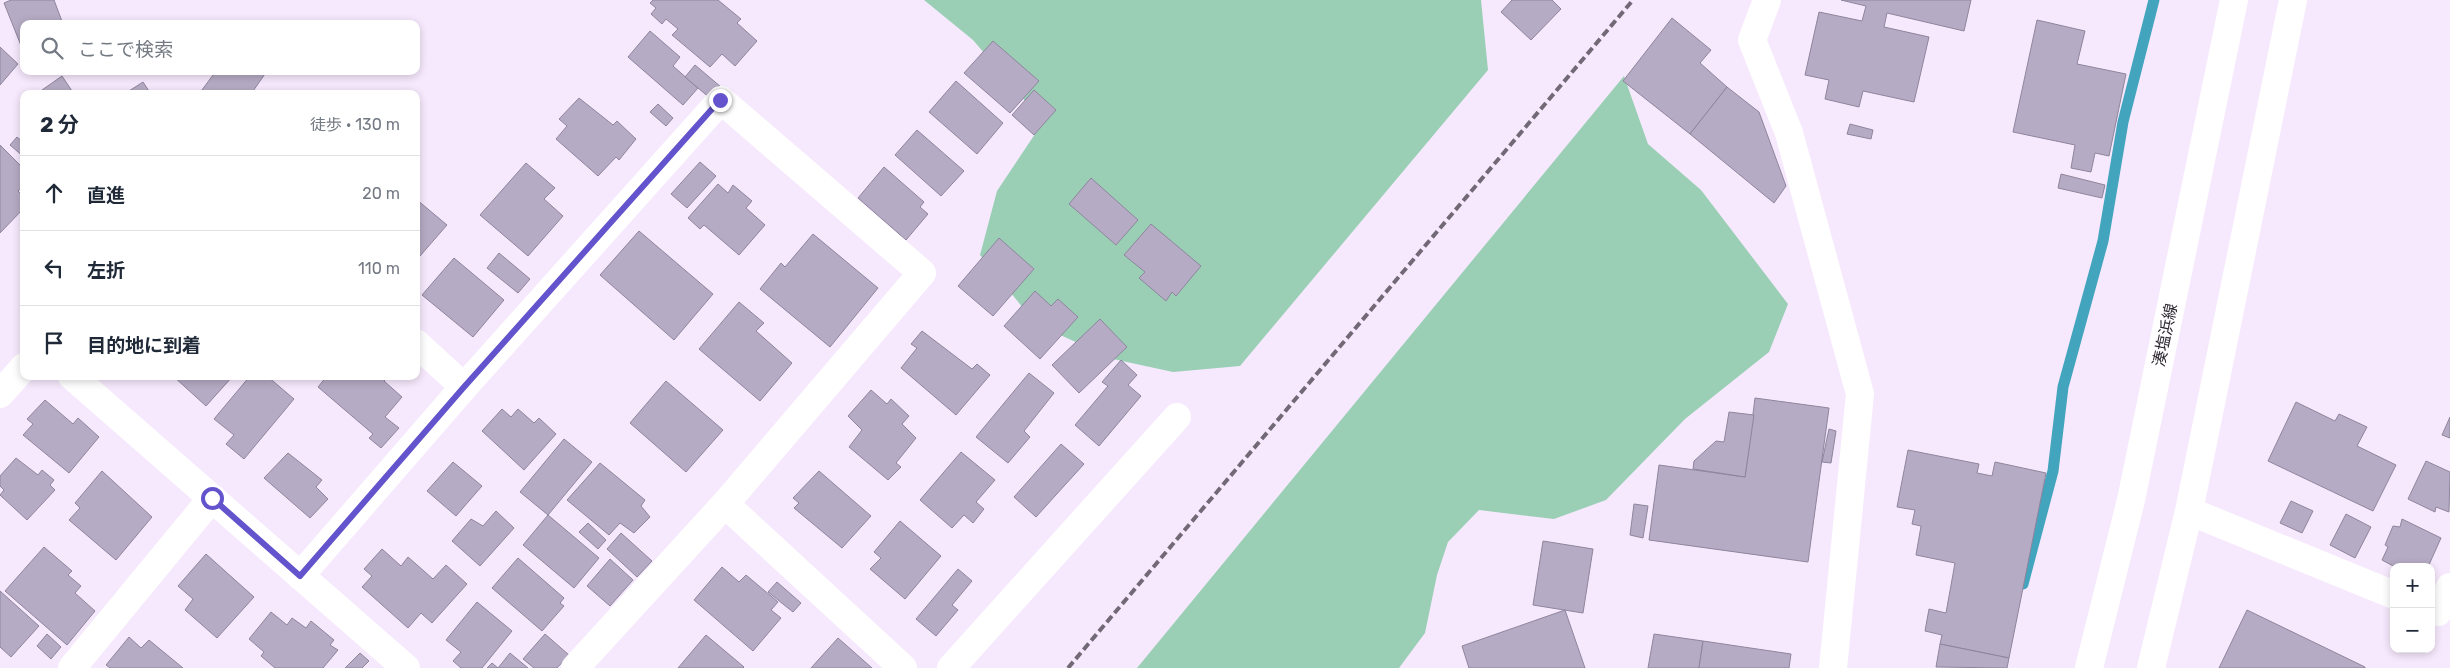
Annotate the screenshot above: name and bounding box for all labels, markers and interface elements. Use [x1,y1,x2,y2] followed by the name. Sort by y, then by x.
[20,20,420,75] search box
[38,34,66,62] icon: search
[78,38,173,61] text: ここで検索
[709,89,732,112] route end
[40,112,79,137] text: 2 分
[310,115,400,134] text: 徒歩 · 130 m
[40,179,68,207] icon: ahead
[87,184,125,207] text: 直進
[362,184,400,203] text: 20 m
[40,254,68,282] icon: left
[87,259,125,282] text: 左折
[358,259,400,278] text: 110 m
[2149,302,2181,368] street label: 湊塩浜線
[40,329,68,357] icon: arrive
[87,334,201,357] text: 目的地に到着
[201,487,224,510] route start
[2390,563,2435,653] map controls
[2390,563,2435,608] button: +
[2390,608,2435,653] button: −

